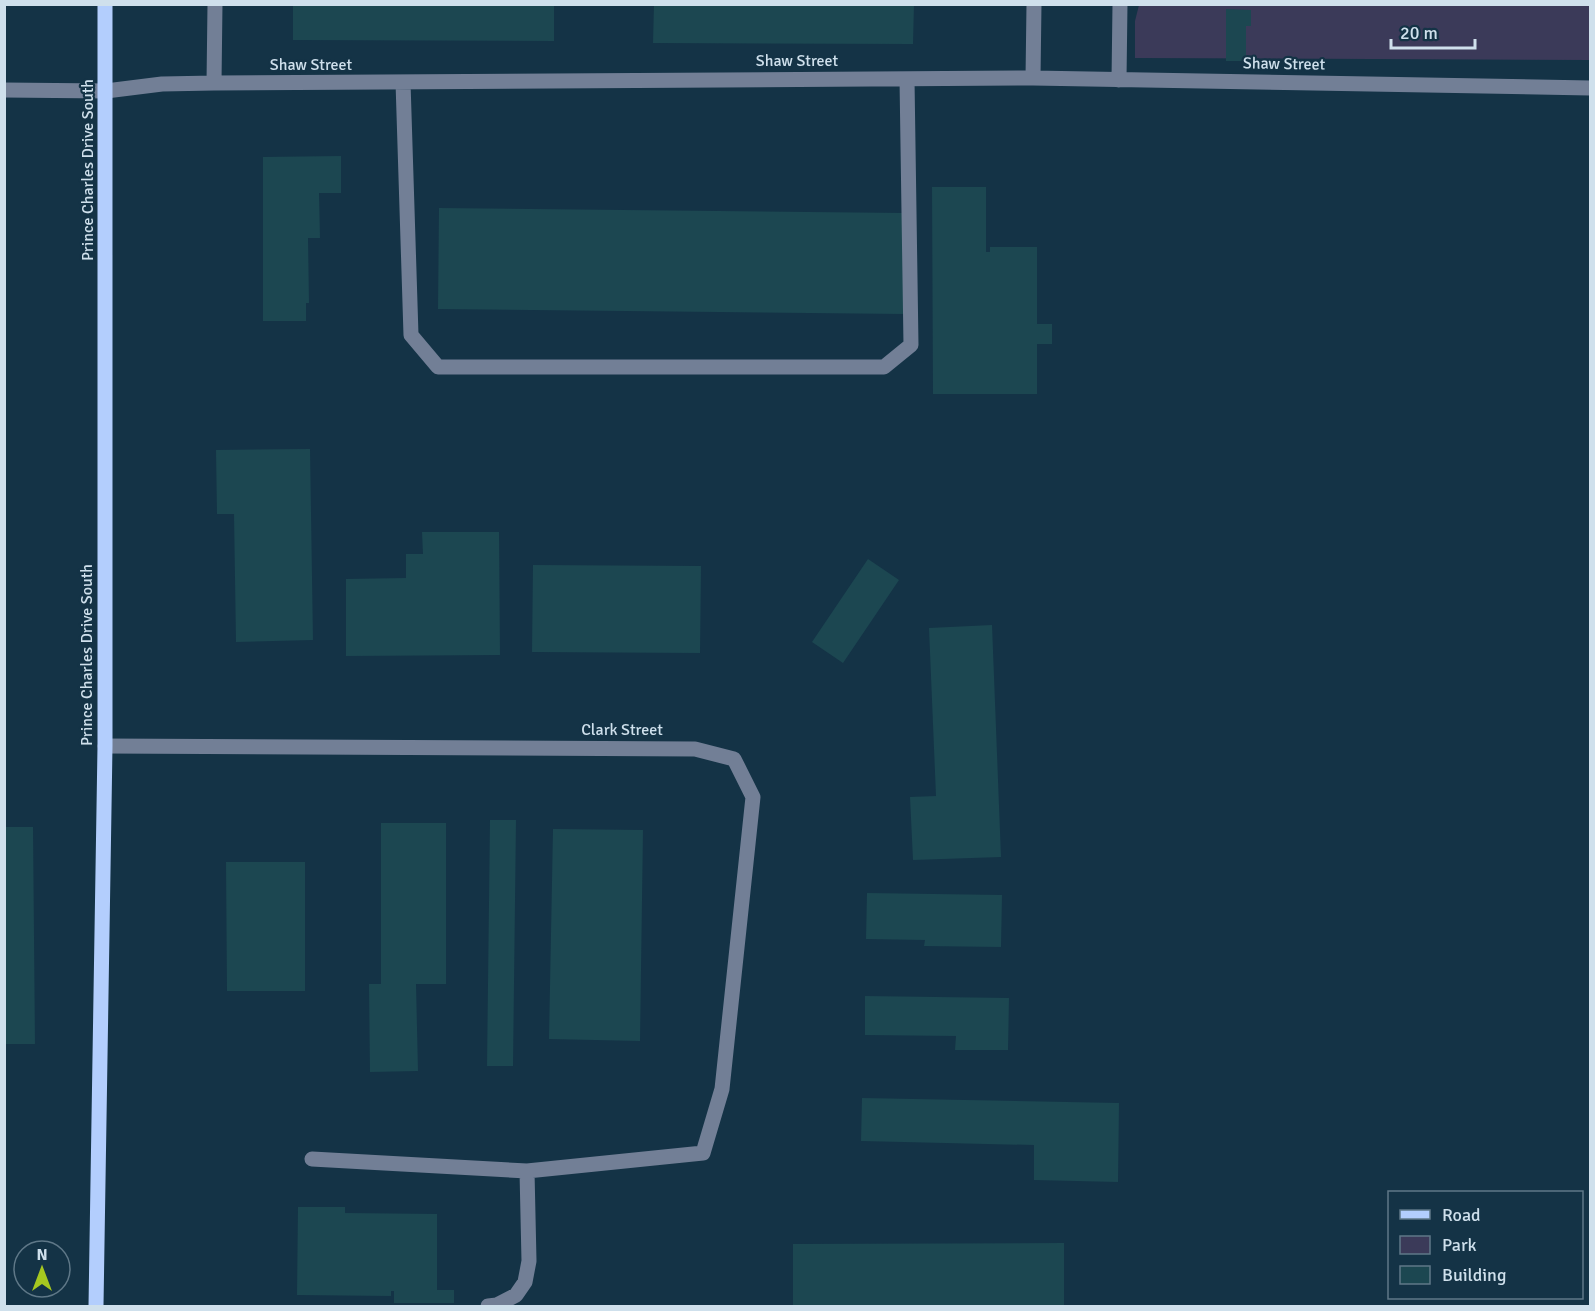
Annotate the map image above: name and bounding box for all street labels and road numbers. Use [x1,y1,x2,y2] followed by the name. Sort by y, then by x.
[756,51,839,71] street label: Shaw Street
[1243,53,1326,75] street label: Shaw Street
[270,55,353,75] street label: Shaw Street
[78,79,98,261] street label: Prince Charles Drive South
[77,564,97,746] street label: Prince Charles Drive South
[581,720,663,740] street label: Clark Street

